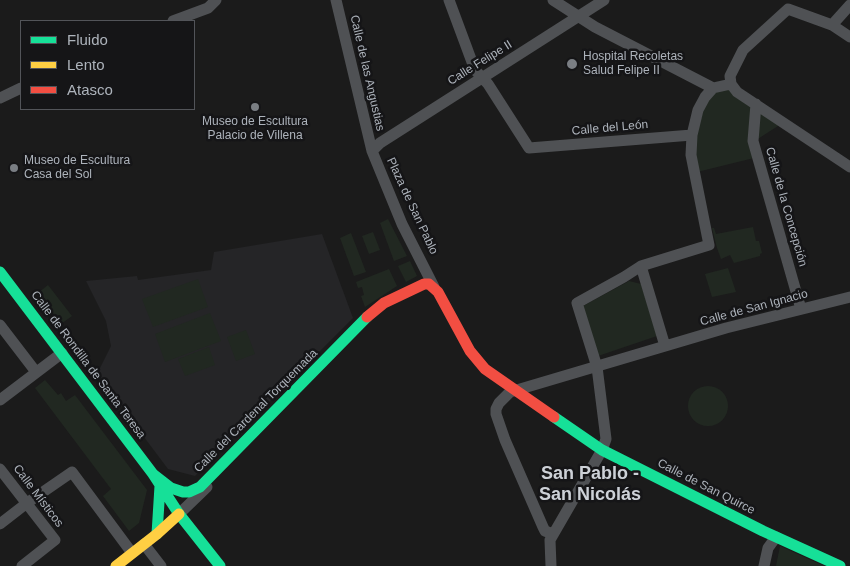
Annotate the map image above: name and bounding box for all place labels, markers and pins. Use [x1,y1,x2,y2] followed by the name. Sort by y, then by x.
[583,50,683,78] place label: Hospital Recoletas Salud Felipe II
[565,57,579,71] marker: Hospital Recoletas Salud Felipe II
[249,101,261,113] marker: Museo de Escultura Palacio de Villena
[202,115,308,143] place label: Museo de Escultura Palacio de Villena
[24,154,130,182] place label: Museo de Escultura Casa del Sol
[8,162,20,174] marker: Museo de Escultura Casa del Sol

